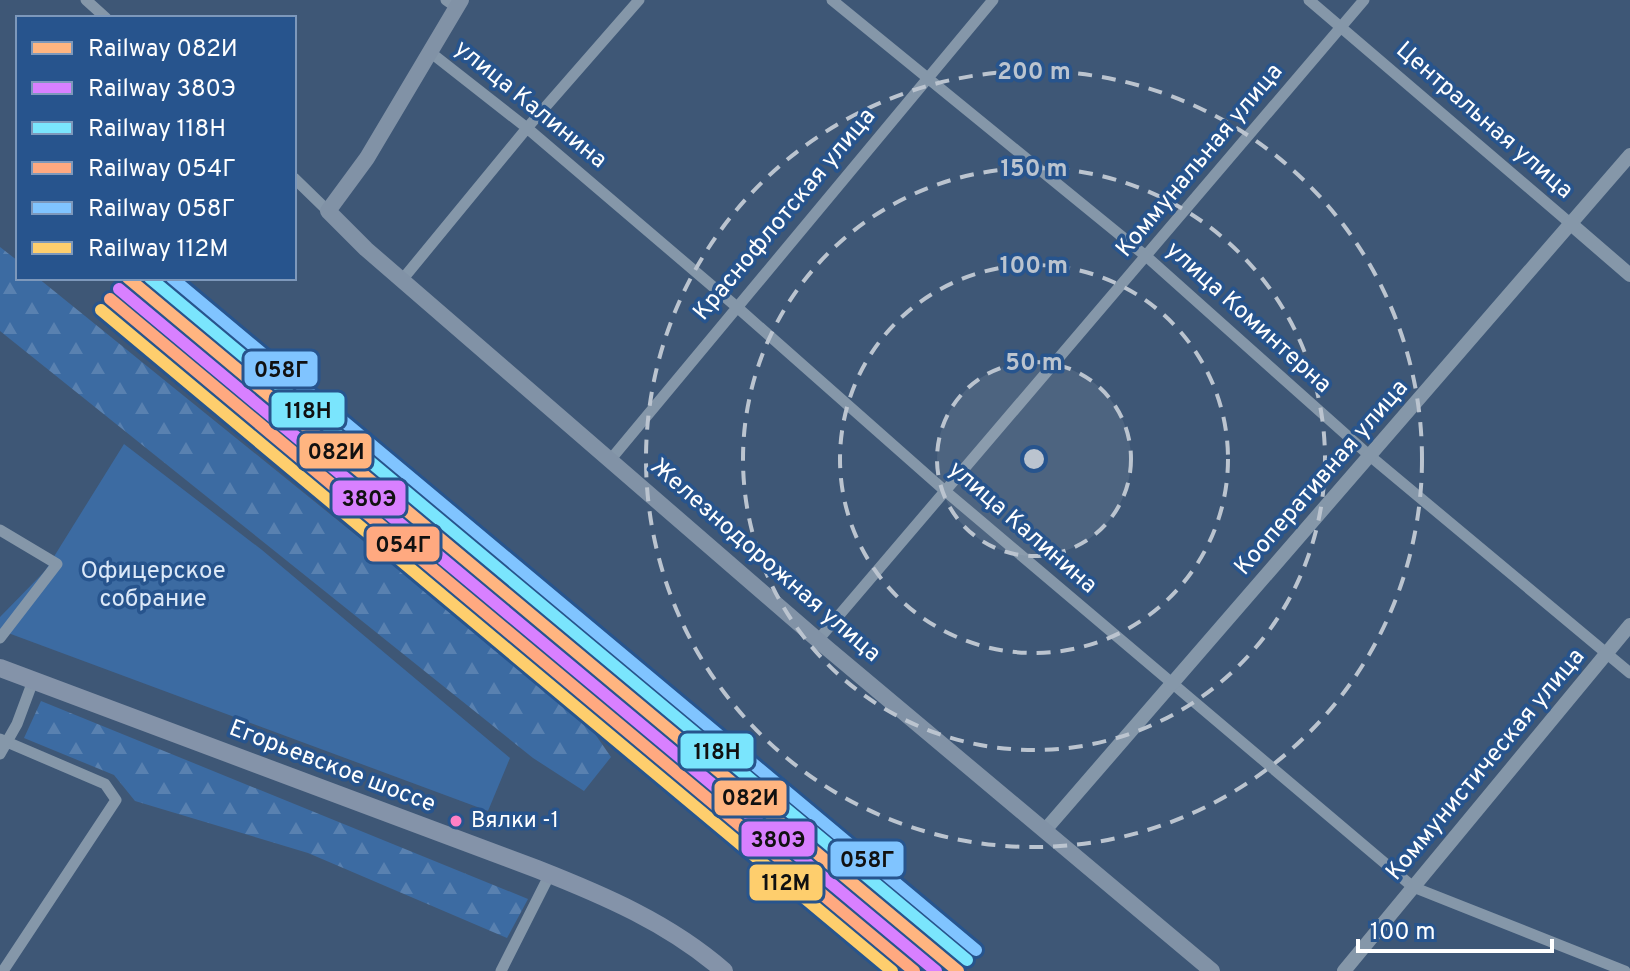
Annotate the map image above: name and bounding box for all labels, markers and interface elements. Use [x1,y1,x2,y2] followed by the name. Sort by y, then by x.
[16,16,296,280] legend
[448,34,612,176] street label: улица Калинина
[88,35,238,65] text: Railway 082И
[1389,36,1579,206] street label: Центральная улица
[997,58,1071,88] text: 200 m
[1110,58,1290,264] street label: Коммунальная улица
[88,75,236,105] text: Railway 380Э
[687,103,883,327] street label: Краснофлотская улица
[88,115,226,145] text: Railway 118Н
[88,155,236,185] text: Railway 054Г
[1000,155,1068,185] text: 150 m
[88,195,235,225] text: Railway 058Г
[88,235,228,265] text: Railway 112М
[1159,236,1337,400] street label: улица Коминтерна
[1000,252,1068,282] text: 100 m
[1005,349,1063,379] text: 50 m
[243,350,319,388] line badge: 058Г
[254,358,308,385] text: 058Г
[1229,374,1415,582] street label: Кооперативная улица
[270,391,346,429] line badge: 118Н
[284,399,332,426] text: 118Н
[298,432,373,470] line badge: 082И
[307,440,365,467] text: 082И
[1020,445,1048,473] centre of rings
[644,453,886,669] street label: Железнодорожная улица
[941,455,1103,601] street label: улица Калинина
[331,479,407,517] line badge: 380Э
[341,487,397,514] text: 380Э
[365,525,441,563] line badge: 054Г
[375,533,431,560] text: 054Г
[80,557,226,615] park label: Офицерское собрание
[1380,643,1592,887] street label: Коммунистическая улица
[224,714,440,820] street label: Егорьевское шоссе
[679,732,755,770] line badge: 118Н
[693,740,741,767] text: 118Н
[713,779,788,817] line badge: 082И
[721,786,779,813] text: 082И
[471,808,559,835] place label: Вялки -1
[448,813,464,829] marker: Вялки -1
[740,820,816,858] line badge: 380Э
[750,828,806,855] text: 380Э
[829,840,905,878] line badge: 058Г
[840,848,894,875] text: 058Г
[748,863,824,902] line badge: 112М
[762,871,810,898] text: 112М
[1358,903,1552,953] scale bar
[1370,918,1436,948] text: 100 m

